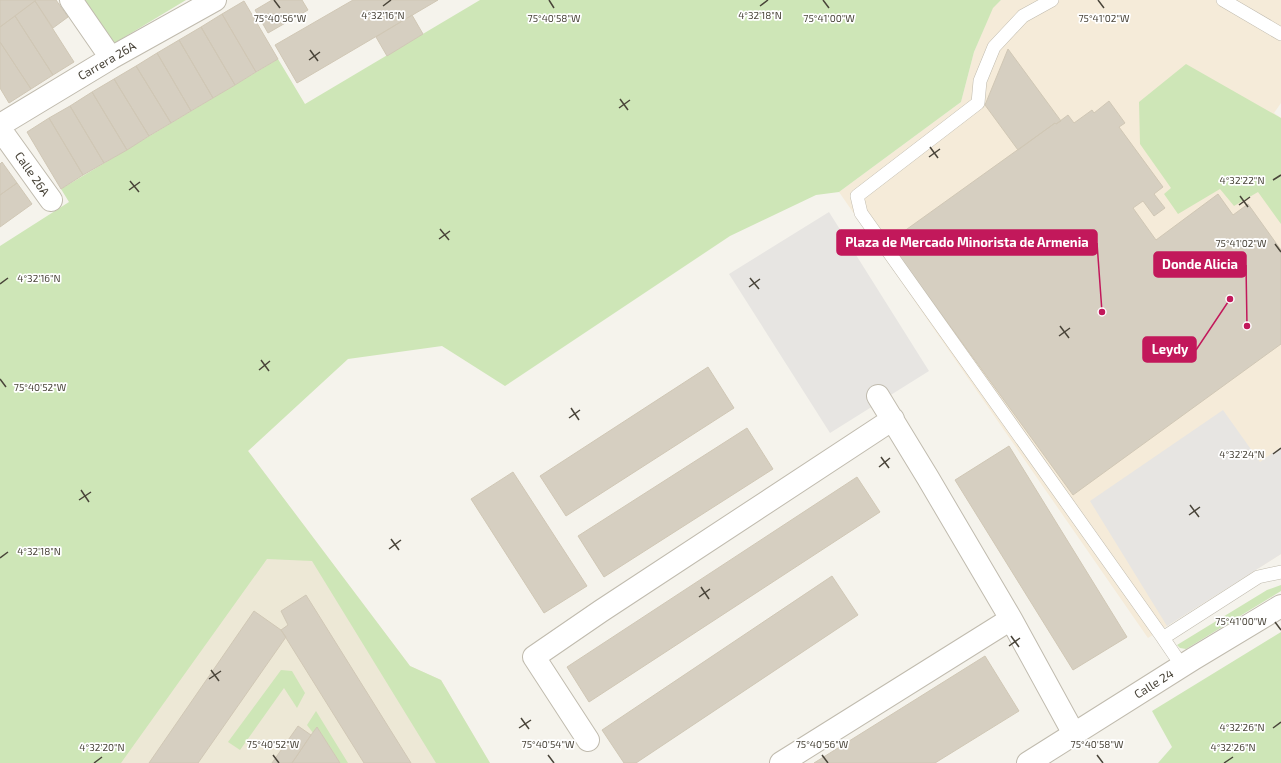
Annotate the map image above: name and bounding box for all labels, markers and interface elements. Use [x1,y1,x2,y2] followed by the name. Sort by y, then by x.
[361,9,405,21] text: 4°32'16"N
[738,9,782,21] text: 4°32'18"N
[254,12,307,24] text: 75°40'56"W
[528,12,581,24] text: 75°40'58"W
[803,12,855,24] text: 75°41'00"W
[1079,12,1130,24] text: 75°41'02"W
[75,38,138,82] street label: Carrera 26A
[13,149,53,199] street label: Calle 26A
[1220,174,1264,186] text: 4°32'22"N
[837,230,1097,255] callout: Plaza de Mercado Minorista de Armenia
[845,234,1089,250] text: Plaza de Mercado Minorista de Armenia
[1216,237,1267,249] text: 75°41'02"W
[1154,252,1246,277] callout: Donde Alicia
[1162,256,1238,272] text: Donde Alicia
[17,272,61,284] text: 4°32'16"N
[1143,337,1196,362] callout: Leydy
[1152,341,1189,357] text: Leydy
[14,381,67,393] text: 75°40'52"W
[1219,448,1265,460] text: 4°32'24"N
[17,545,61,557] text: 4°32'18"N
[1215,615,1267,627] text: 75°41'00"W
[1131,666,1176,701] street label: Calle 24
[1220,721,1264,733] text: 4°32'26"N
[247,738,300,750] text: 75°40'52"W
[522,738,575,750] text: 75°40'54"W
[796,738,849,750] text: 75°40'56"W
[1071,738,1124,750] text: 75°40'58"W
[79,741,125,753] text: 4°32'20"N
[1211,741,1255,753] text: 4°32'26"N

